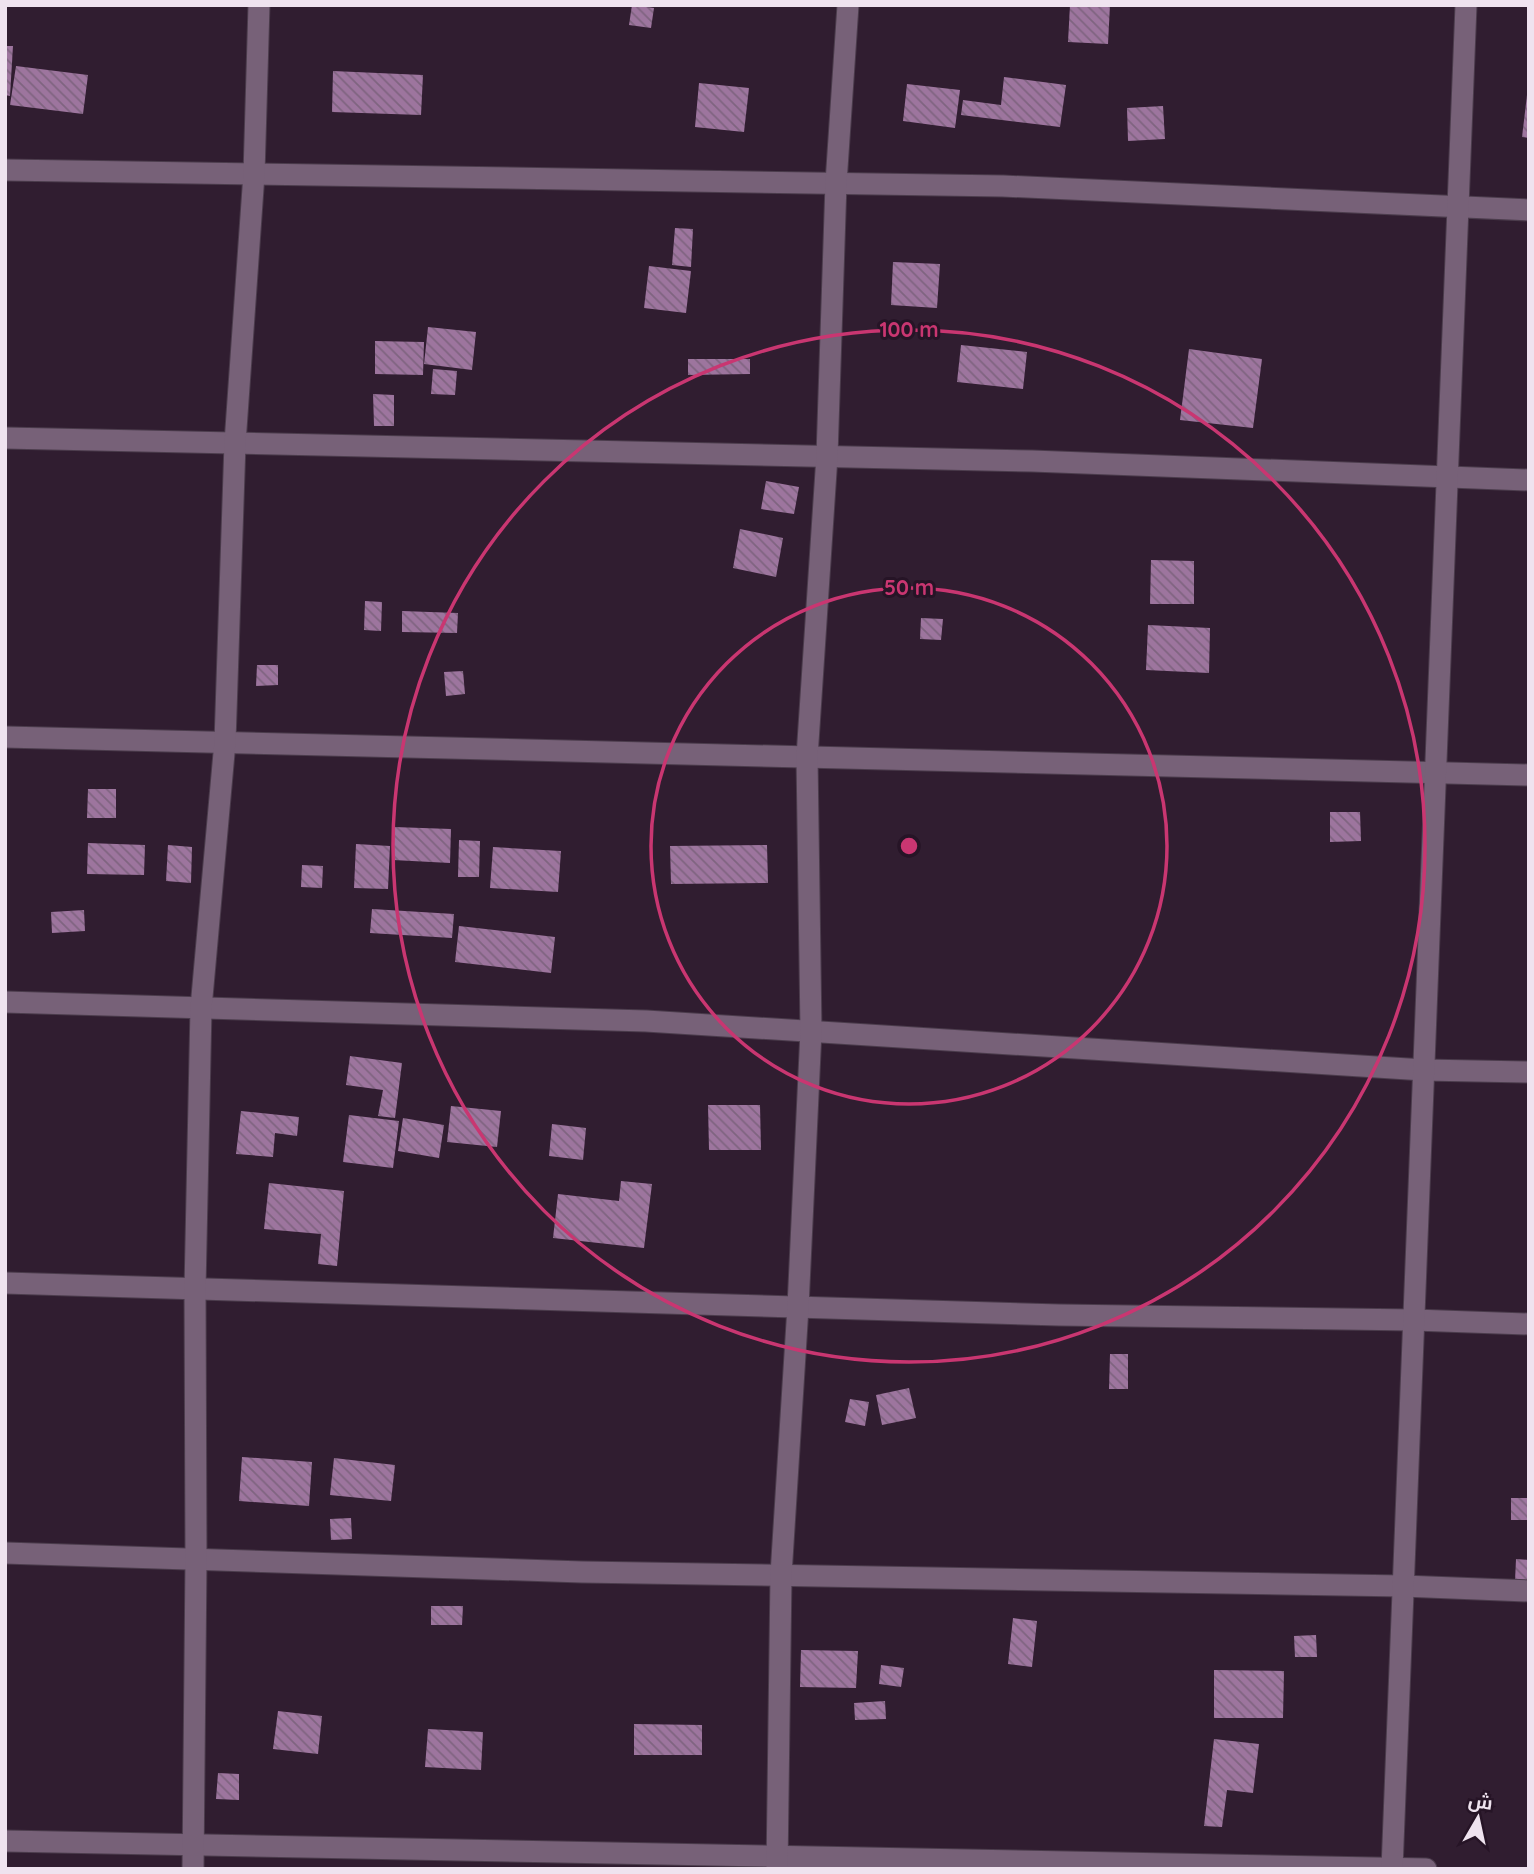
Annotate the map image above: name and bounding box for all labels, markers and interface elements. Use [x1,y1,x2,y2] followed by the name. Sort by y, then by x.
[879,316,939,342] text: 100 m
[884,574,934,600] text: 50 m
[897,834,921,858] centre of rings
[1443,1783,1513,1853] north arrow
[1467,1787,1495,1815] text: ش

